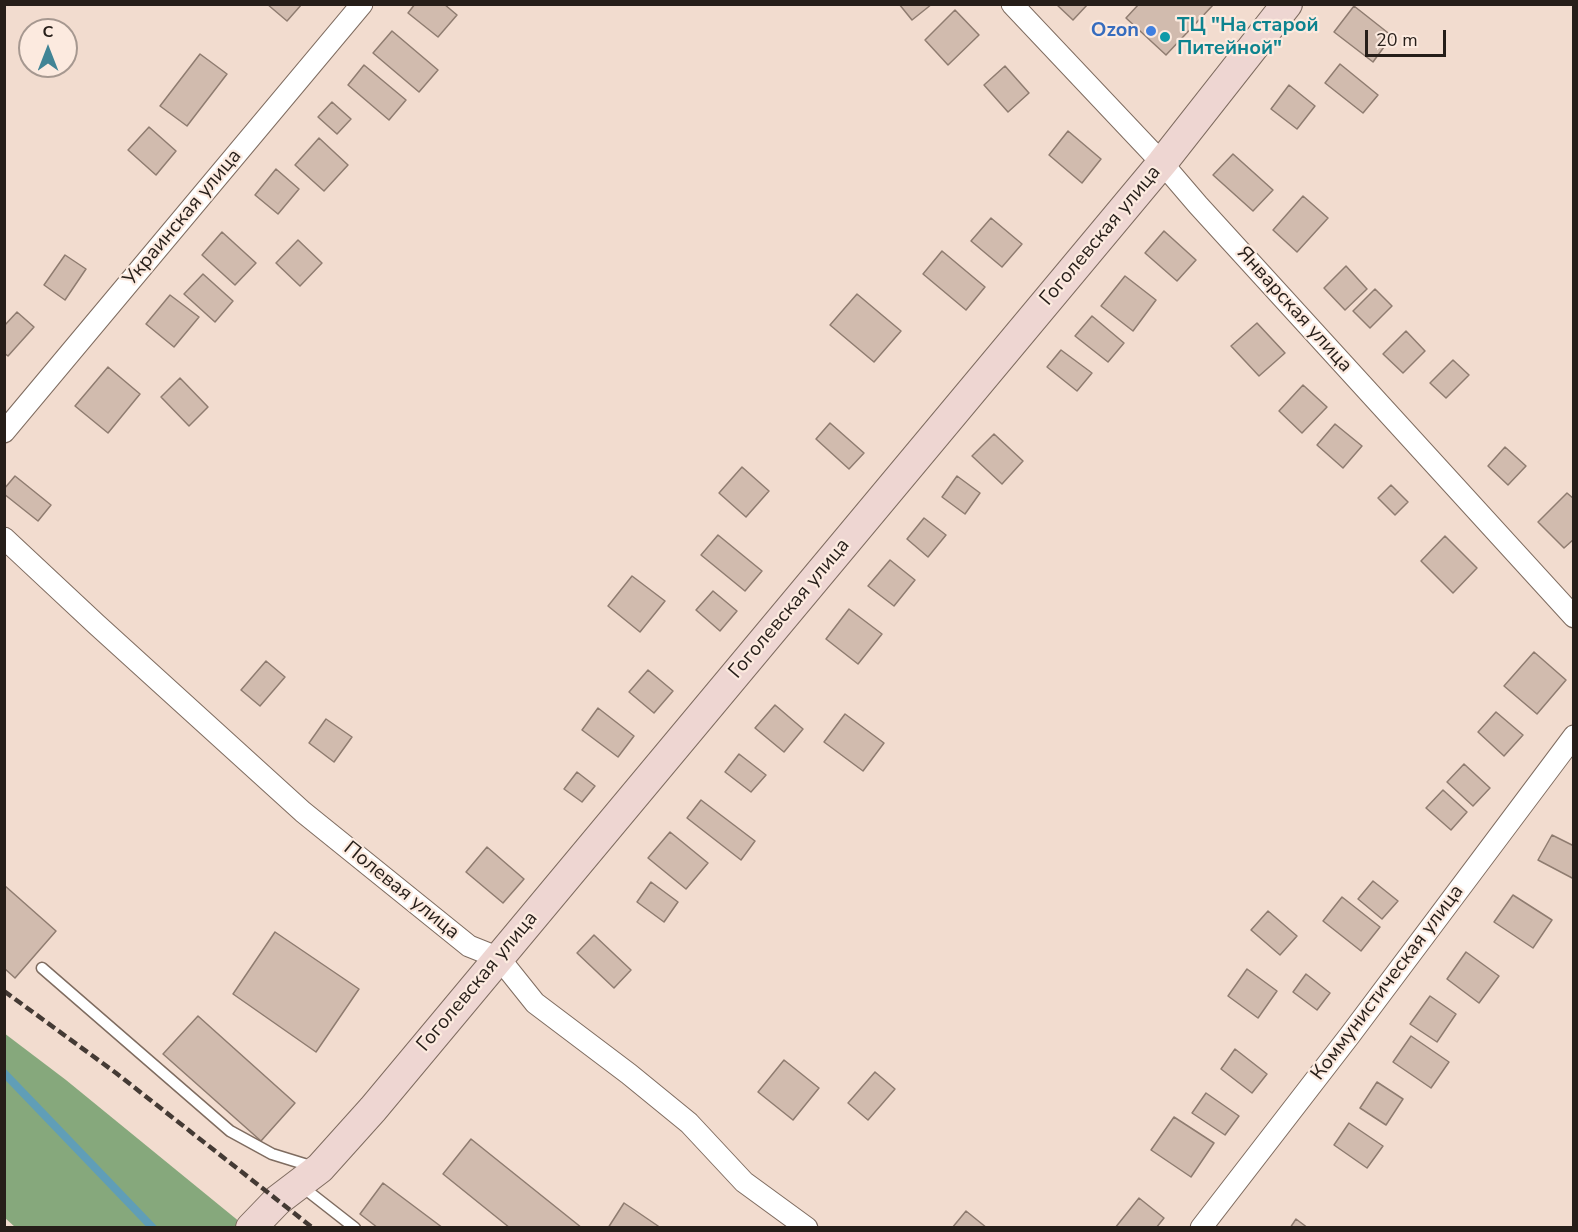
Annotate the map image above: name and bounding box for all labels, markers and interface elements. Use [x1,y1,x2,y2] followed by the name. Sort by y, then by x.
[1177,14,1319,61] place label: ТЦ "На старой Питейной"
[18,18,78,78] north arrow
[1368,18,1449,56] scale bar
[1091,19,1139,43] place label: Ozon
[43,21,53,43] text: С
[1144,24,1158,38] marker: Ozon
[1376,28,1418,52] text: 20 m
[1158,30,1172,44] marker: ТЦ "На старой Питейной"
[119,145,247,291] street label: Украинская улица
[1035,161,1167,311] street label: Гоголевская улица
[1231,242,1357,378] street label: Январская улица
[724,534,856,684] street label: Гоголевская улица
[338,837,464,945] street label: Полевая улица
[1307,880,1469,1086] street label: Коммунистическая улица
[412,907,544,1057] street label: Гоголевская улица

